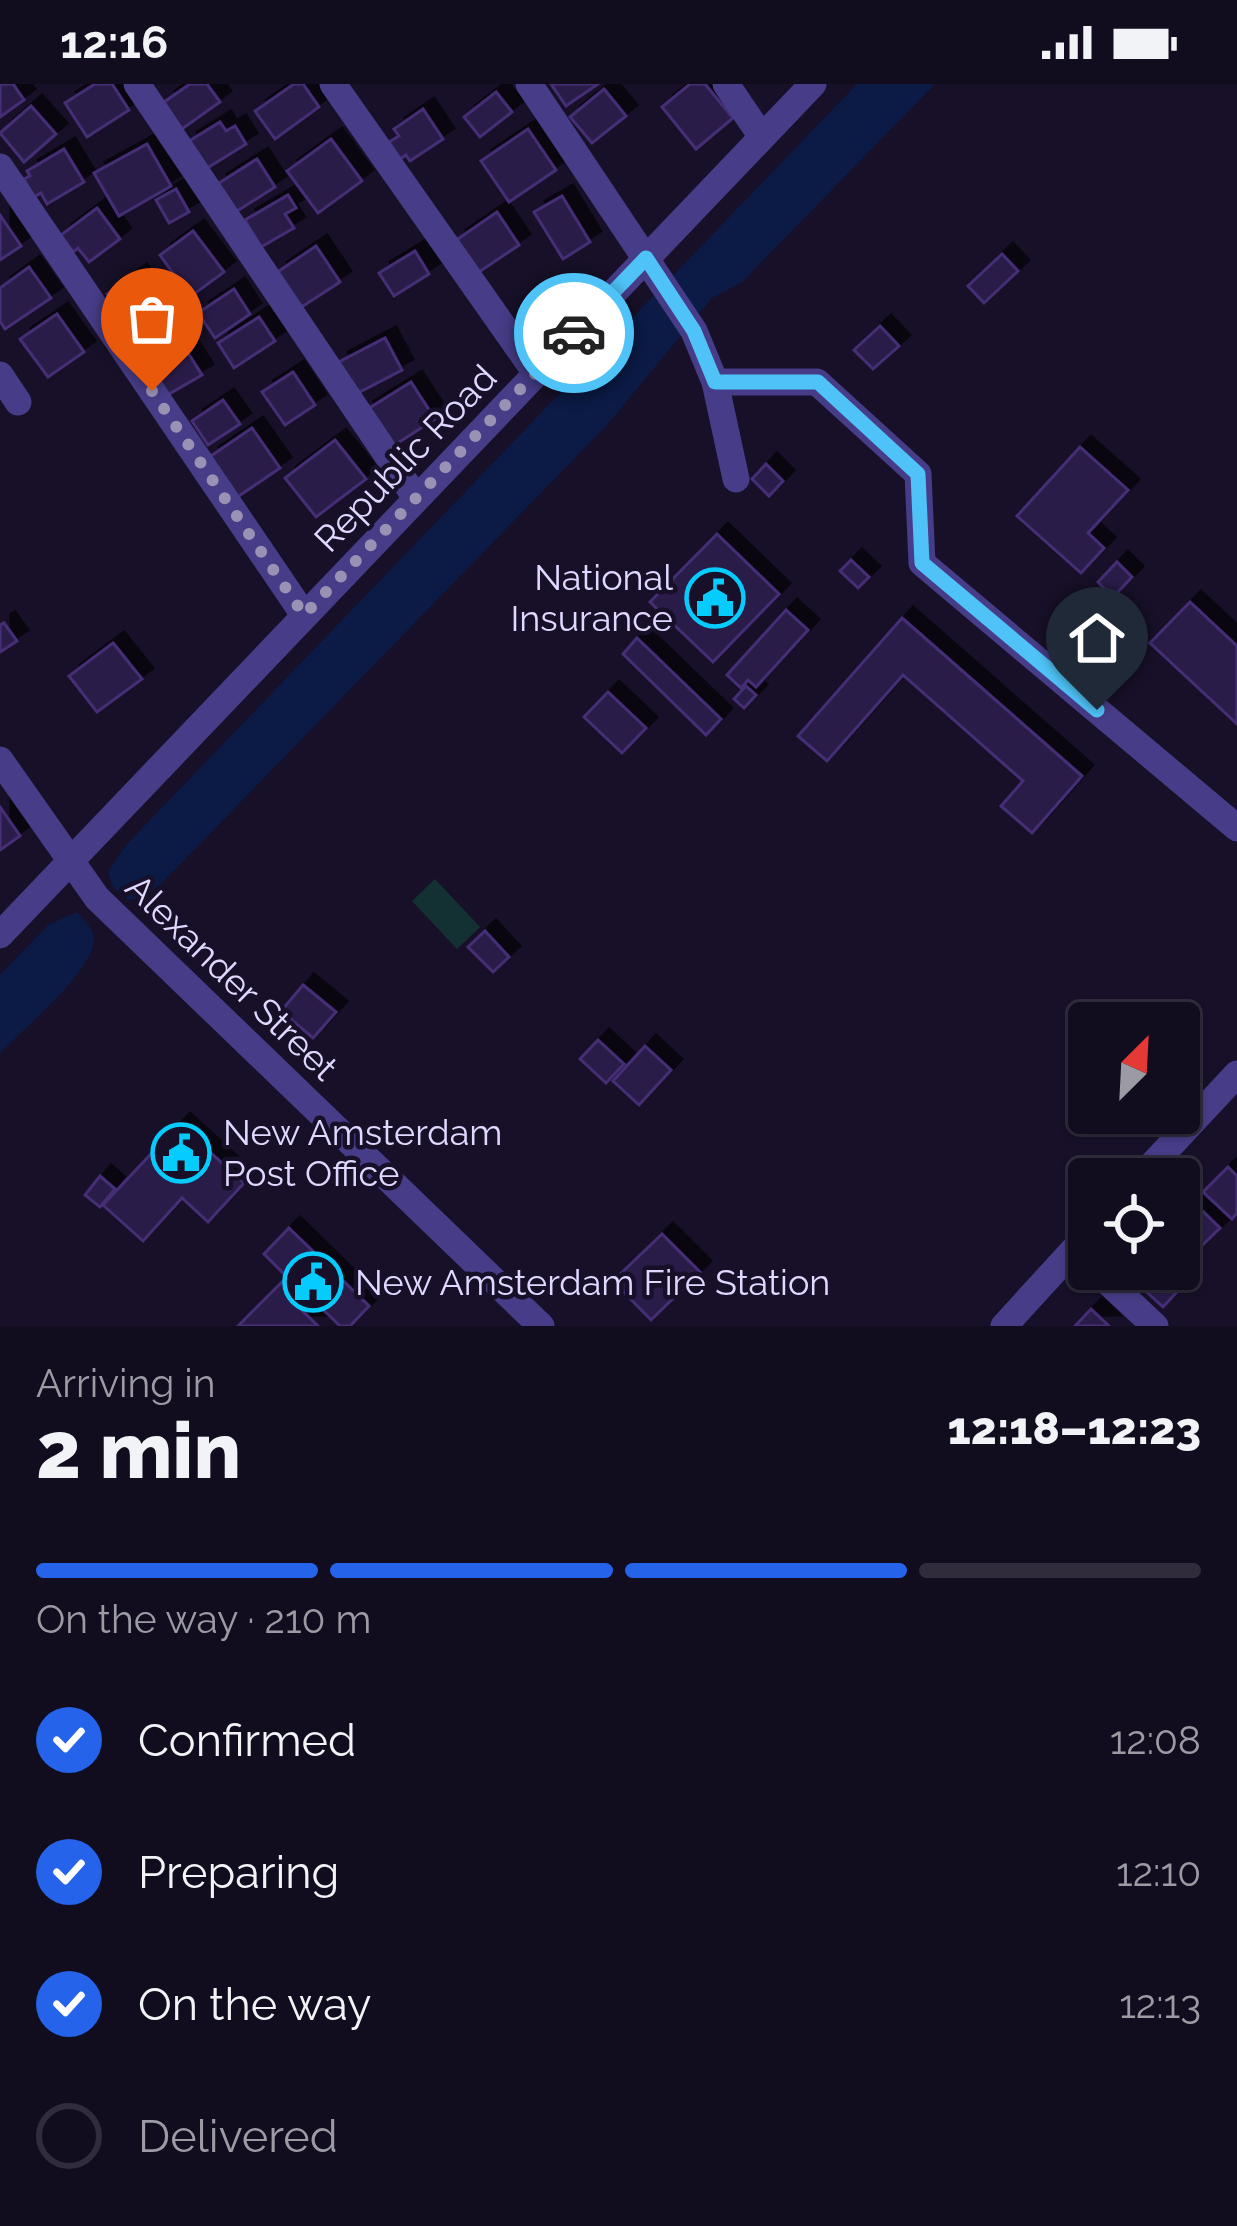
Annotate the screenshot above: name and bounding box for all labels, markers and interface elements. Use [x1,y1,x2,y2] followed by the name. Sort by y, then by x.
[60,16,168,69] text: 12:16
[101,268,203,391] pin
[514,273,634,393] courier
[119,286,185,352] icon: bag
[541,300,607,366] icon: car
[306,356,504,560] street label: Republic Road
[510,556,673,639] place label: National Insurance
[684,567,746,629] public building icon: National Insurance
[1046,587,1148,710] pin
[1064,605,1130,671] icon: home
[118,866,346,1088] street label: Alexander Street
[1068,1002,1200,1134] north arrow
[1068,1002,1200,1290] map controls
[223,1111,502,1194] place label: New Amsterdam Post Office
[150,1122,212,1184] public building icon: New Amsterdam Post Office
[1068,1158,1200,1290] button: locate
[282,1251,344,1313] public building icon: New Amsterdam Fire Station
[355,1261,830,1303] place label: New Amsterdam Fire Station
[36,1360,216,1406] text: Arriving in
[948,1402,1201,1455] text: 12:18–12:23
[36,1405,241,1496] text: 2 min
[36,1596,371,1642] text: On the way · 210 m
[36,1707,102,1773] icon: check
[138,1714,356,1767] text: Confirmed
[1110,1717,1201,1763] text: 12:08
[36,1839,102,1905] icon: check
[138,1846,339,1899] text: Preparing
[1116,1849,1201,1895] text: 12:10
[36,1971,102,2037] icon: check
[138,1978,372,2031] text: On the way
[1119,1981,1201,2027] text: 12:13
[138,2110,338,2163] text: Delivered

